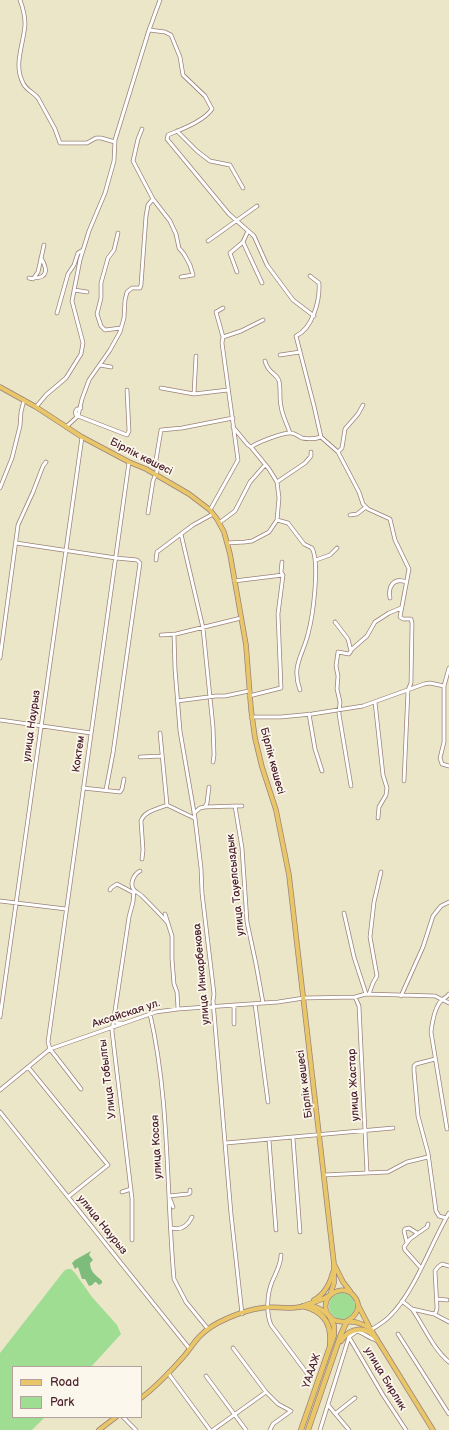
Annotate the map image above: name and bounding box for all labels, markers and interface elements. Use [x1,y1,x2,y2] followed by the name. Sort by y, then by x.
[107,436,175,478] street label: Бірлік көшесі
[20,689,44,763] street label: улица Наурыз
[257,726,287,796] street label: Бірлік көшесі
[70,735,88,773] street label: Коктем
[224,833,248,937] street label: улица Тауелсыздык
[191,923,213,1025] street label: улица Инкарбекова
[90,997,162,1031] street label: Аксайская ул.
[97,1038,119,1120] street label: Улица Тобылгы
[346,1048,362,1122] street label: улица Жастар
[294,1049,316,1119] street label: Бірлік көшесі
[149,1115,165,1179] street label: улица Косая
[74,1193,130,1257] street label: улица Наурыз
[361,1345,409,1413] street label: улица Бирлик
[300,1352,324,1390] street label: ҮАААЖ
[12,1366,142,1418] legend
[50,1375,79,1390] text: Road
[50,1395,74,1410] text: Park

